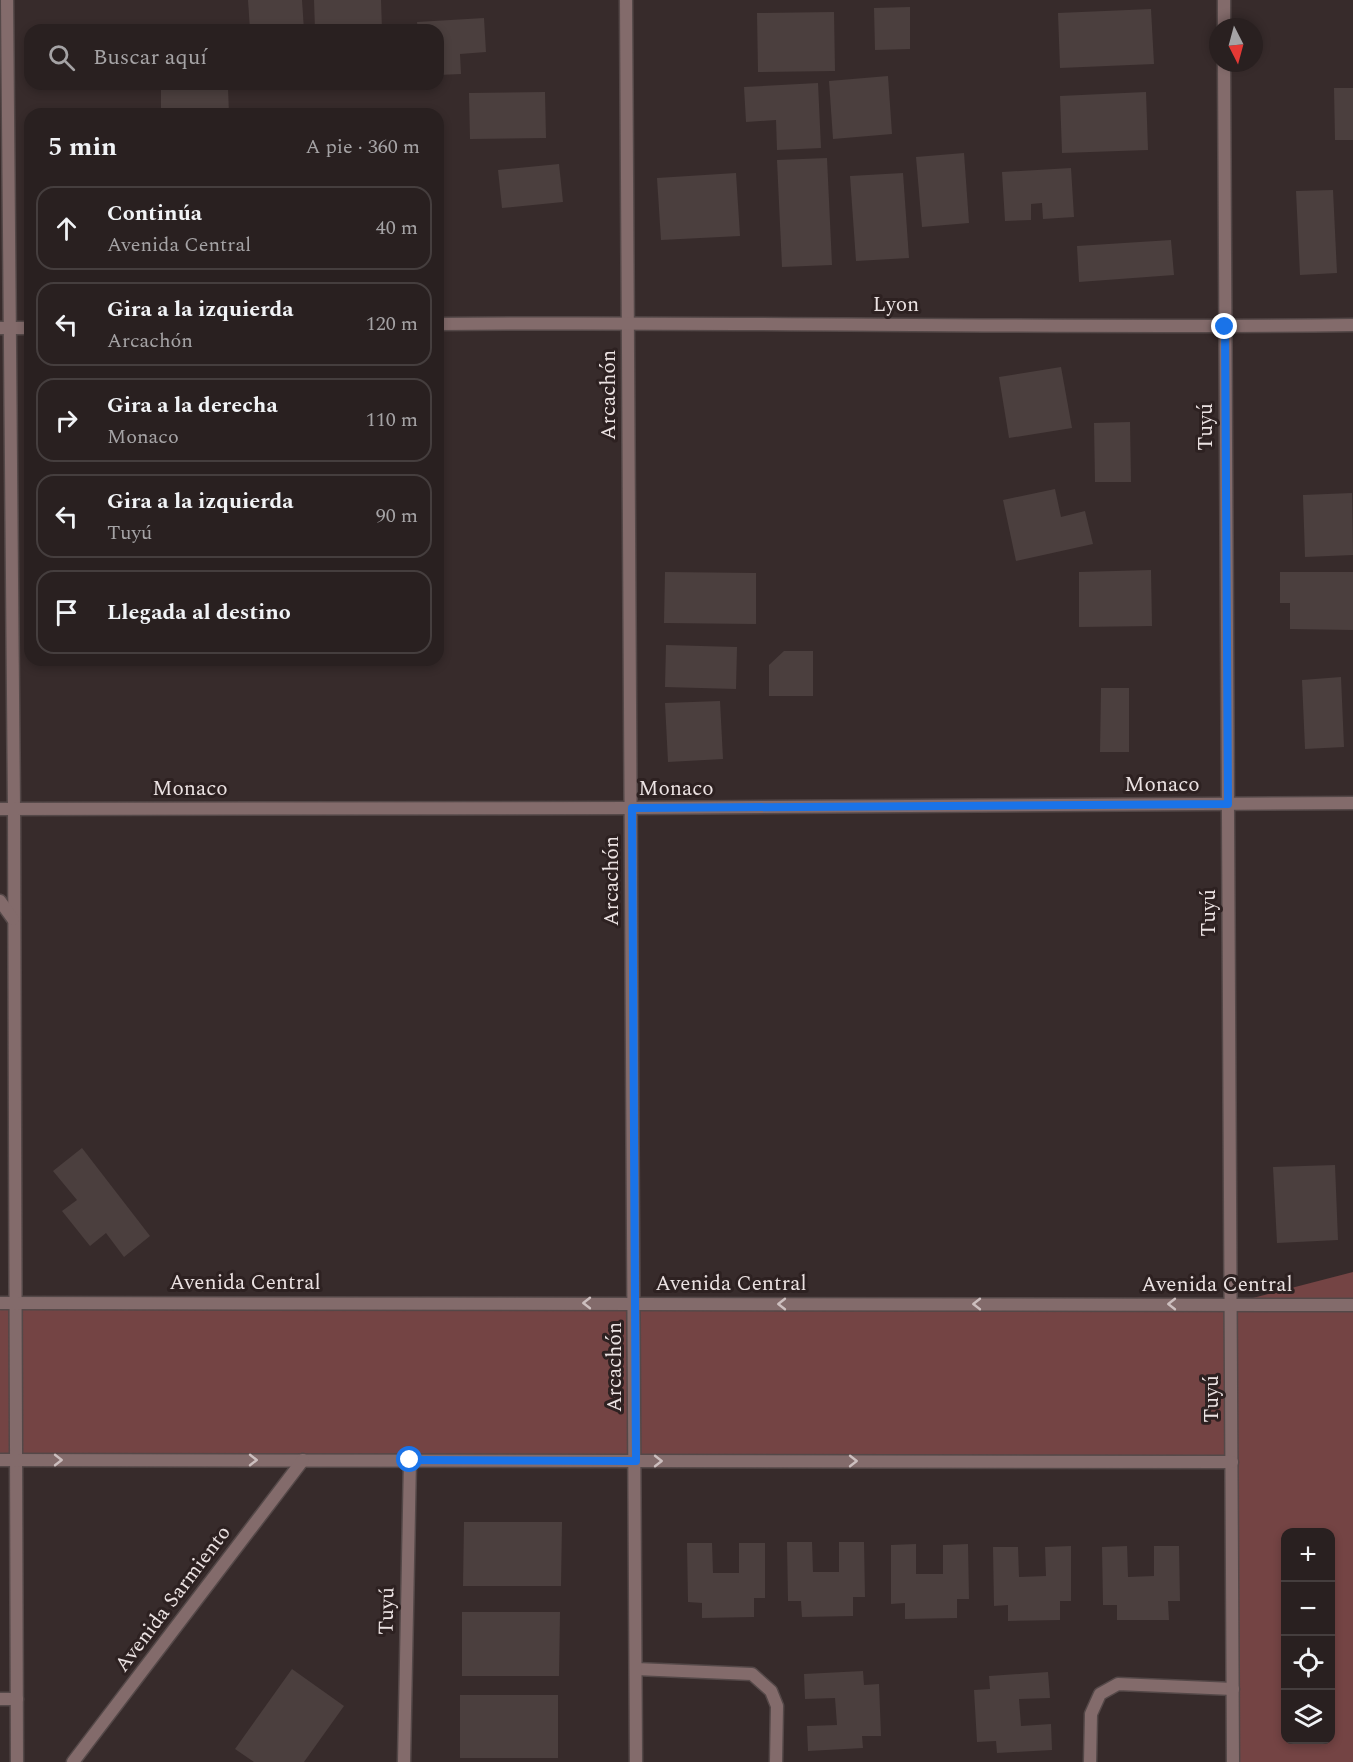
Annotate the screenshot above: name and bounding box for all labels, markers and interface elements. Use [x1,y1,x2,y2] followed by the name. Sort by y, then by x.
[1209,18,1263,72] north arrow
[24,24,444,90] search box
[45,41,78,74] icon: search
[93,41,207,74] text: Buscar aquí
[48,127,117,167] text: 5 min
[306,132,420,162] text: A pie · 360 m
[107,197,202,230] text: Continúa
[50,212,83,245] icon: ahead
[376,213,418,243] text: 40 m
[107,230,251,260] text: Avenida Central
[873,289,919,321] street label: Lyon
[107,293,294,326] text: Gira a la izquierda
[50,308,83,341] icon: left
[366,309,418,339] text: 120 m
[1211,313,1237,339] route end
[107,326,193,356] text: Arcachón
[593,350,625,440] street label: Arcachón
[107,389,278,422] text: Gira a la derecha
[1190,403,1222,451] street label: Tuyú
[50,404,83,437] icon: right
[366,405,418,435] text: 110 m
[107,422,179,452] text: Monaco
[107,485,294,518] text: Gira a la izquierda
[50,500,83,533] icon: left
[376,501,418,531] text: 90 m
[107,518,152,548] text: Tuyú
[50,596,83,629] icon: arrive
[107,596,291,629] text: Llegada al destino
[1124,769,1200,801] street label: Monaco
[152,773,228,805] street label: Monaco
[638,773,714,805] street label: Monaco
[596,836,628,926] street label: Arcachón
[1193,889,1225,937] street label: Tuyú
[169,1267,321,1299] street label: Avenida Central
[655,1268,807,1300] street label: Avenida Central
[1141,1269,1293,1301] street label: Avenida Central
[582,1297,591,1309] one-way arrow
[777,1298,786,1310] one-way arrow
[972,1298,981,1310] one-way arrow
[1167,1298,1176,1310] one-way arrow
[599,1322,631,1412] street label: Arcachón
[1196,1375,1228,1423] street label: Tuyú
[396,1446,422,1472] route start
[54,1454,63,1466] one-way arrow
[249,1454,258,1466] one-way arrow
[654,1455,663,1467] one-way arrow
[849,1455,858,1467] one-way arrow
[107,1519,239,1679] street label: Avenida Sarmiento
[1281,1528,1335,1744] map controls
[1281,1528,1335,1582] button: +
[1281,1582,1335,1636] button: −
[371,1587,403,1635] street label: Tuyú
[1281,1636,1335,1690] button: locate
[1281,1690,1335,1744] button: layers

